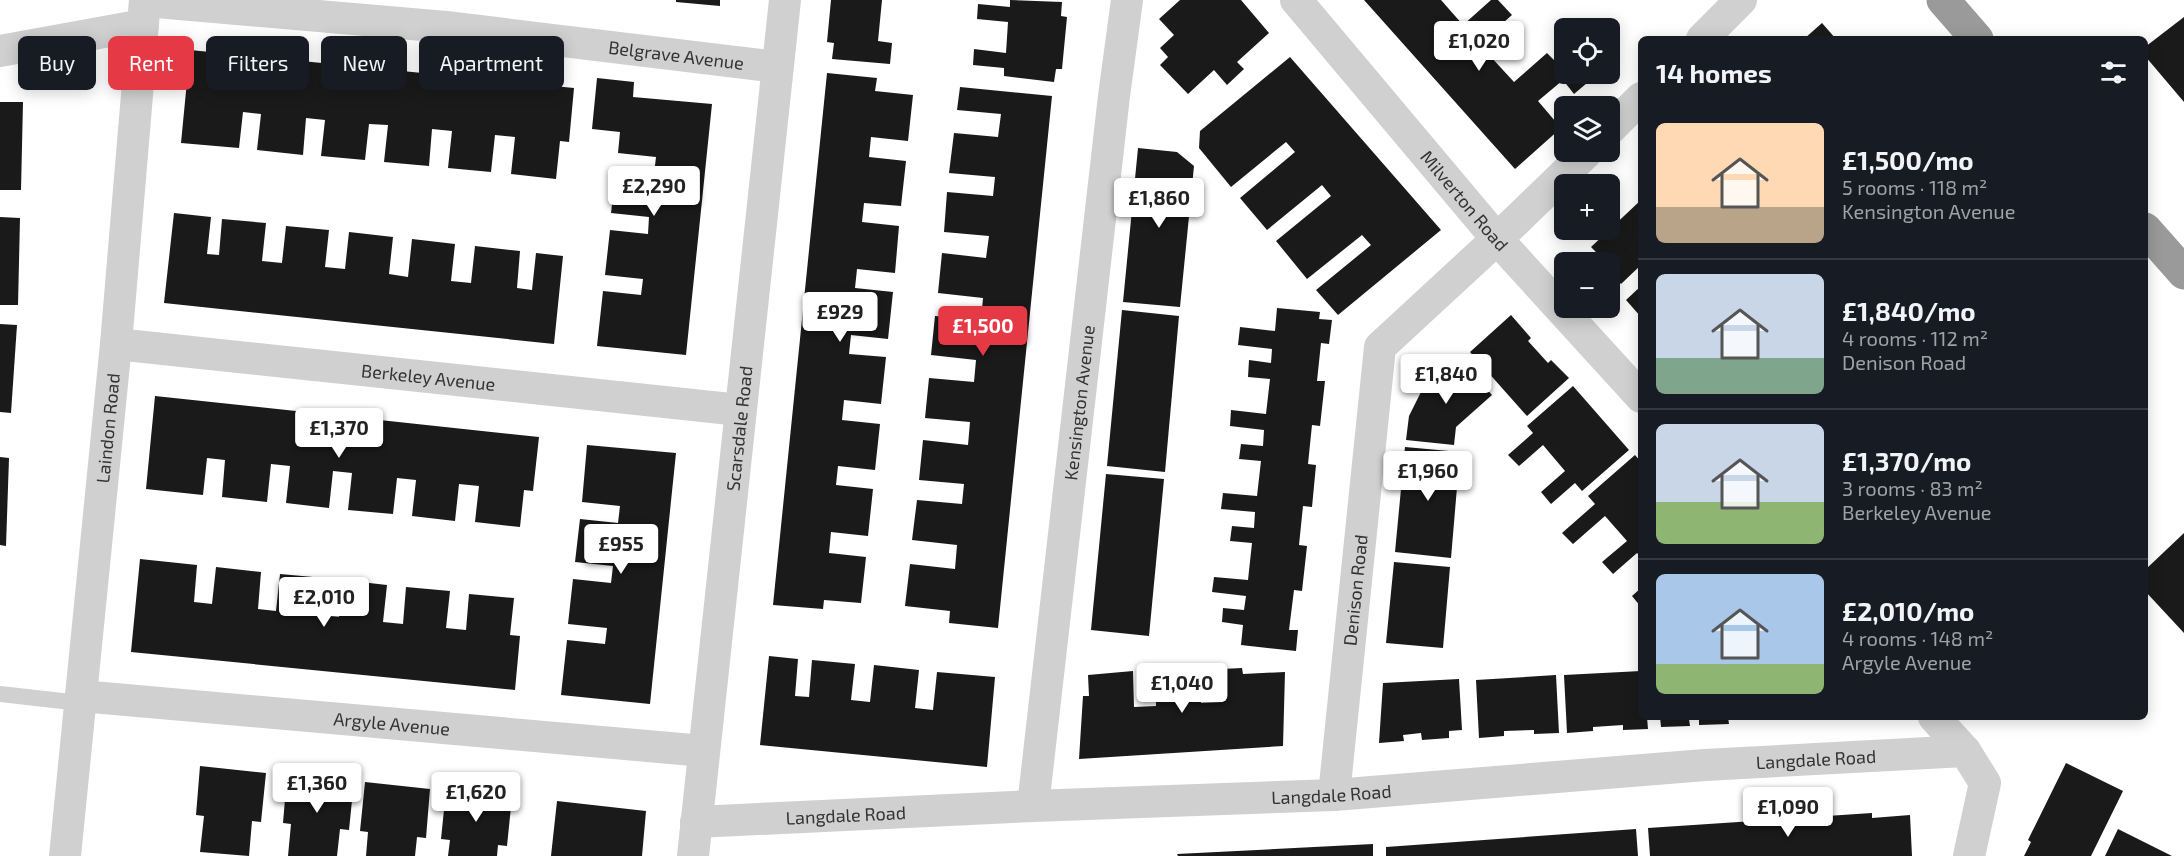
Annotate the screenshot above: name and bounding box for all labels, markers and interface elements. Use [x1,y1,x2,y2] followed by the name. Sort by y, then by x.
[1554,18,1620,318] map controls
[1554,18,1620,84] button: locate
[1430,21,1528,72] pin: £1,020
[1448,28,1510,52] text: £1,020
[18,36,96,90] chip: Buy
[108,36,194,90] chip: Rent
[206,36,309,90] chip: Filters
[321,36,407,90] chip: New
[419,36,564,90] chip: Apartment
[607,36,745,74] street label: Belgrave Avenue
[2097,56,2130,89] icon: filters
[1656,57,1772,88] text: 14 homes
[1554,96,1620,162] button: layers
[1842,144,1974,175] text: £1,500/mo
[1416,146,1513,255] street label: Milverton Road
[1704,147,1776,219] icon: home
[605,166,703,217] pin: £2,290
[622,173,686,197] text: £2,290
[1554,174,1620,240] button: +
[1842,175,1987,199] text: 5 rooms · 118 m²
[1110,178,1208,229] pin: £1,860
[1128,185,1190,209] text: £1,860
[1842,199,2015,223] text: Kensington Avenue
[1554,252,1620,318] button: −
[804,292,876,343] pin: £929
[1842,295,1976,326] text: £1,840/mo
[1704,298,1776,370] icon: home
[817,299,863,323] text: £929
[934,306,1032,357] pin: £1,500
[952,313,1014,337] text: £1,500
[1059,324,1099,481] street label: Kensington Avenue
[1842,326,1988,350] text: 4 rooms · 112 m²
[1842,350,1966,374] text: Denison Road
[1397,354,1495,405] pin: £1,840
[360,359,496,395] street label: Berkeley Avenue
[1414,361,1478,385] text: £1,840
[721,365,757,492] street label: Scarsdale Road
[91,372,124,484] street label: Laindon Road
[290,408,388,459] pin: £1,370
[309,415,369,439] text: £1,370
[1842,445,1971,476] text: £1,370/mo
[1704,448,1776,520] icon: home
[1379,451,1477,502] pin: £1,960
[1397,458,1459,482] text: £1,960
[1842,476,1983,500] text: 3 rooms · 83 m²
[1842,500,1992,524] text: Berkeley Avenue
[585,524,657,575] pin: £955
[598,531,644,555] text: £955
[1338,533,1372,647] street label: Denison Road
[275,577,373,628] pin: £2,010
[293,584,355,608] text: £2,010
[1842,595,1974,626] text: £2,010/mo
[1704,598,1776,670] icon: home
[1842,626,1993,650] text: 4 rooms · 148 m²
[1842,650,1972,674] text: Argyle Avenue
[1133,663,1231,714] pin: £1,040
[1150,670,1214,694] text: £1,040
[333,707,451,740] street label: Argyle Avenue
[1755,745,1877,773] street label: Langdale Road
[268,763,366,814] pin: £1,360
[287,770,347,794] text: £1,360
[427,772,525,823] pin: £1,620
[445,779,507,803] text: £1,620
[1271,779,1392,808] street label: Langdale Road
[1739,787,1837,838] pin: £1,090
[1757,794,1819,818] text: £1,090
[785,801,906,829] street label: Langdale Road

